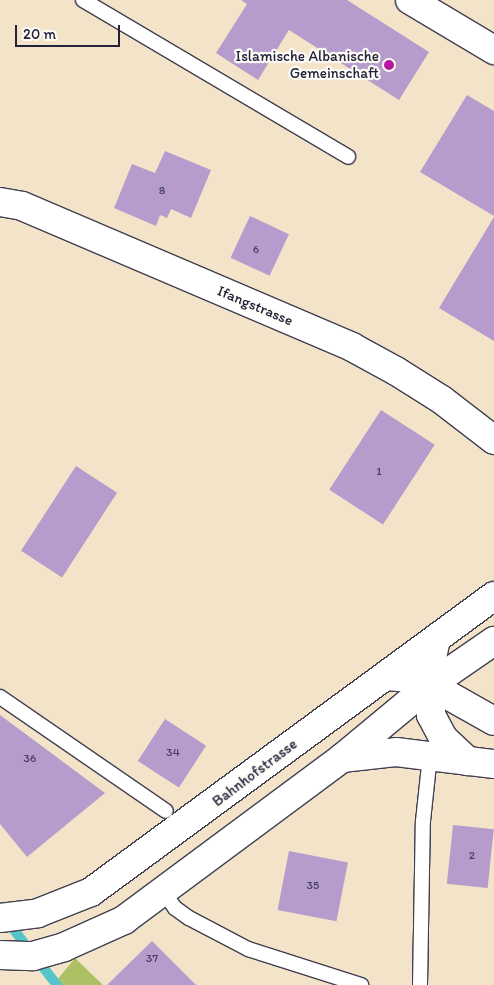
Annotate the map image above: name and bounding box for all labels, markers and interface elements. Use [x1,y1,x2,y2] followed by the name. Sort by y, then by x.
[18,15,122,47] scale bar
[23,25,56,43] text: 20 m
[236,47,379,82] place label: Islamische Albanische Gemeinschaft
[383,59,395,71] marker: Islamische Albanische Gemeinschaft
[159,184,165,198] house number: 8
[253,243,259,257] house number: 6
[214,282,296,330] street label: Ifangstrasse
[376,465,382,479] house number: 1
[209,735,301,811] street label: Bahnhofstrasse
[166,746,180,760] house number: 34
[24,752,36,766] house number: 36
[469,849,475,863] house number: 2
[307,879,319,893] house number: 35
[146,952,158,966] house number: 37

